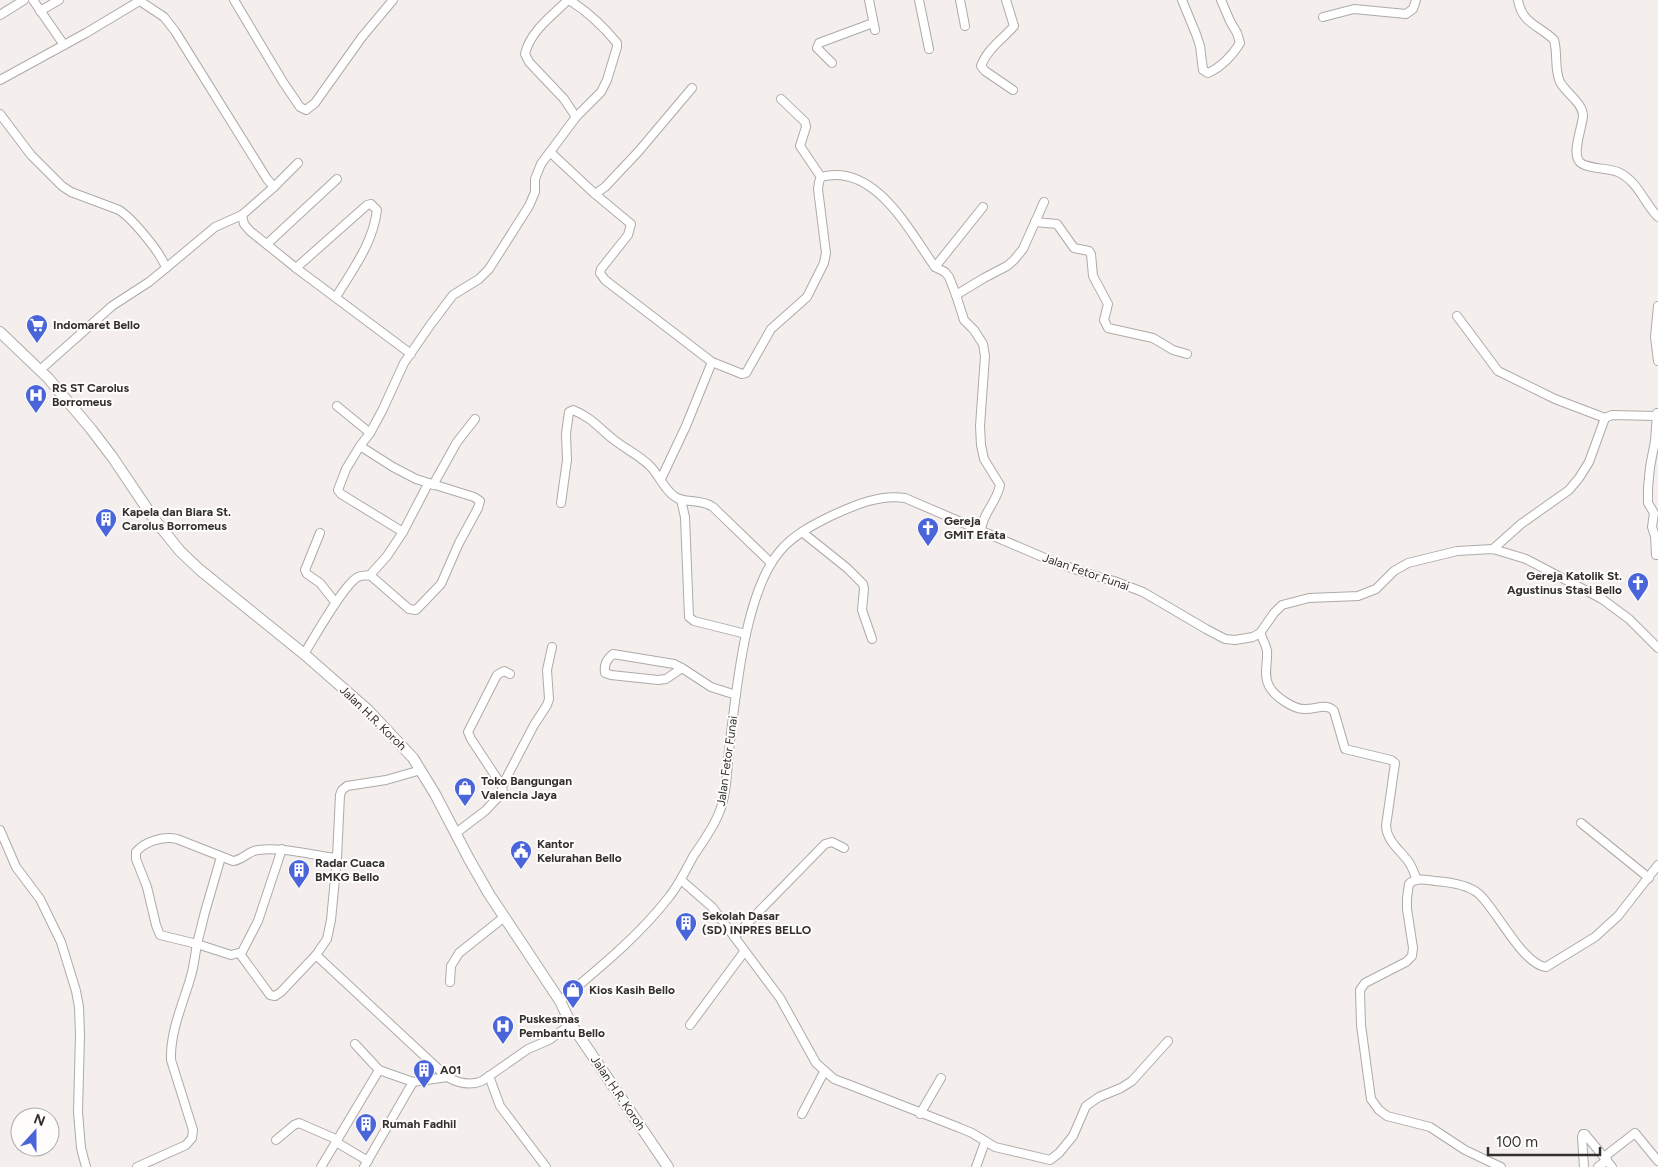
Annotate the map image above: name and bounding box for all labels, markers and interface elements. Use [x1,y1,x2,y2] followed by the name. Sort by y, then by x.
[25,313,49,344] supermarket icon: Indomaret Bello
[53,318,140,332] place label: Indomaret Bello
[52,381,129,409] place label: RS ST Carolus Borromeus
[24,383,48,414] hospital icon: RS ST Carolus Borromeus
[122,505,231,533] place label: Kapela dan Biara St. Carolus Borromeus
[94,507,118,538] building icon: Kapela dan Biara St. Carolus Borromeus
[944,514,1006,542] place label: Gereja GMIT Efata
[916,516,940,547] church icon: Gereja GMIT Efata
[1041,551,1131,593] street label: Jalan Fetor Funai
[1507,569,1622,597] place label: Gereja Katolik St. Agustinus Stasi Bello
[1626,571,1650,602] church icon: Gereja Katolik St. Agustinus Stasi Bello
[337,683,409,753] street label: Jalan H.R. Koroh
[714,715,740,807] street label: Jalan Fetor Funai
[481,774,572,802] place label: Toko Bangungan Valencia Jaya
[453,776,477,807] shop icon: Toko Bangungan Valencia Jaya
[537,837,622,865] place label: Kantor Kelurahan Bello
[509,839,533,870] public building icon: Kantor Kelurahan Bello
[315,856,385,884] place label: Radar Cuaca BMKG Bello
[287,858,311,889] building icon: Radar Cuaca BMKG Bello
[702,909,812,937] place label: Sekolah Dasar (SD) INPRES BELLO
[674,911,698,942] building icon: Sekolah Dasar (SD) INPRES BELLO
[561,978,585,1009] shop icon: Kios Kasih Bello
[589,983,675,997] place label: Kios Kasih Bello
[519,1012,605,1040] place label: Puskesmas Pembantu Bello
[491,1014,515,1045] hospital icon: Puskesmas Pembantu Bello
[588,1053,648,1133] street label: Jalan H.R. Koroh
[412,1058,436,1089] building icon: A01
[440,1063,461,1077] place label: A01
[10,1107,60,1157] north arrow
[31,1110,48,1130] text: N
[354,1112,378,1143] building icon: Rumah Fadhil
[382,1117,456,1131] place label: Rumah Fadhil
[1488,1124,1600,1156] scale bar
[1496,1133,1538,1151] text: 100 m

